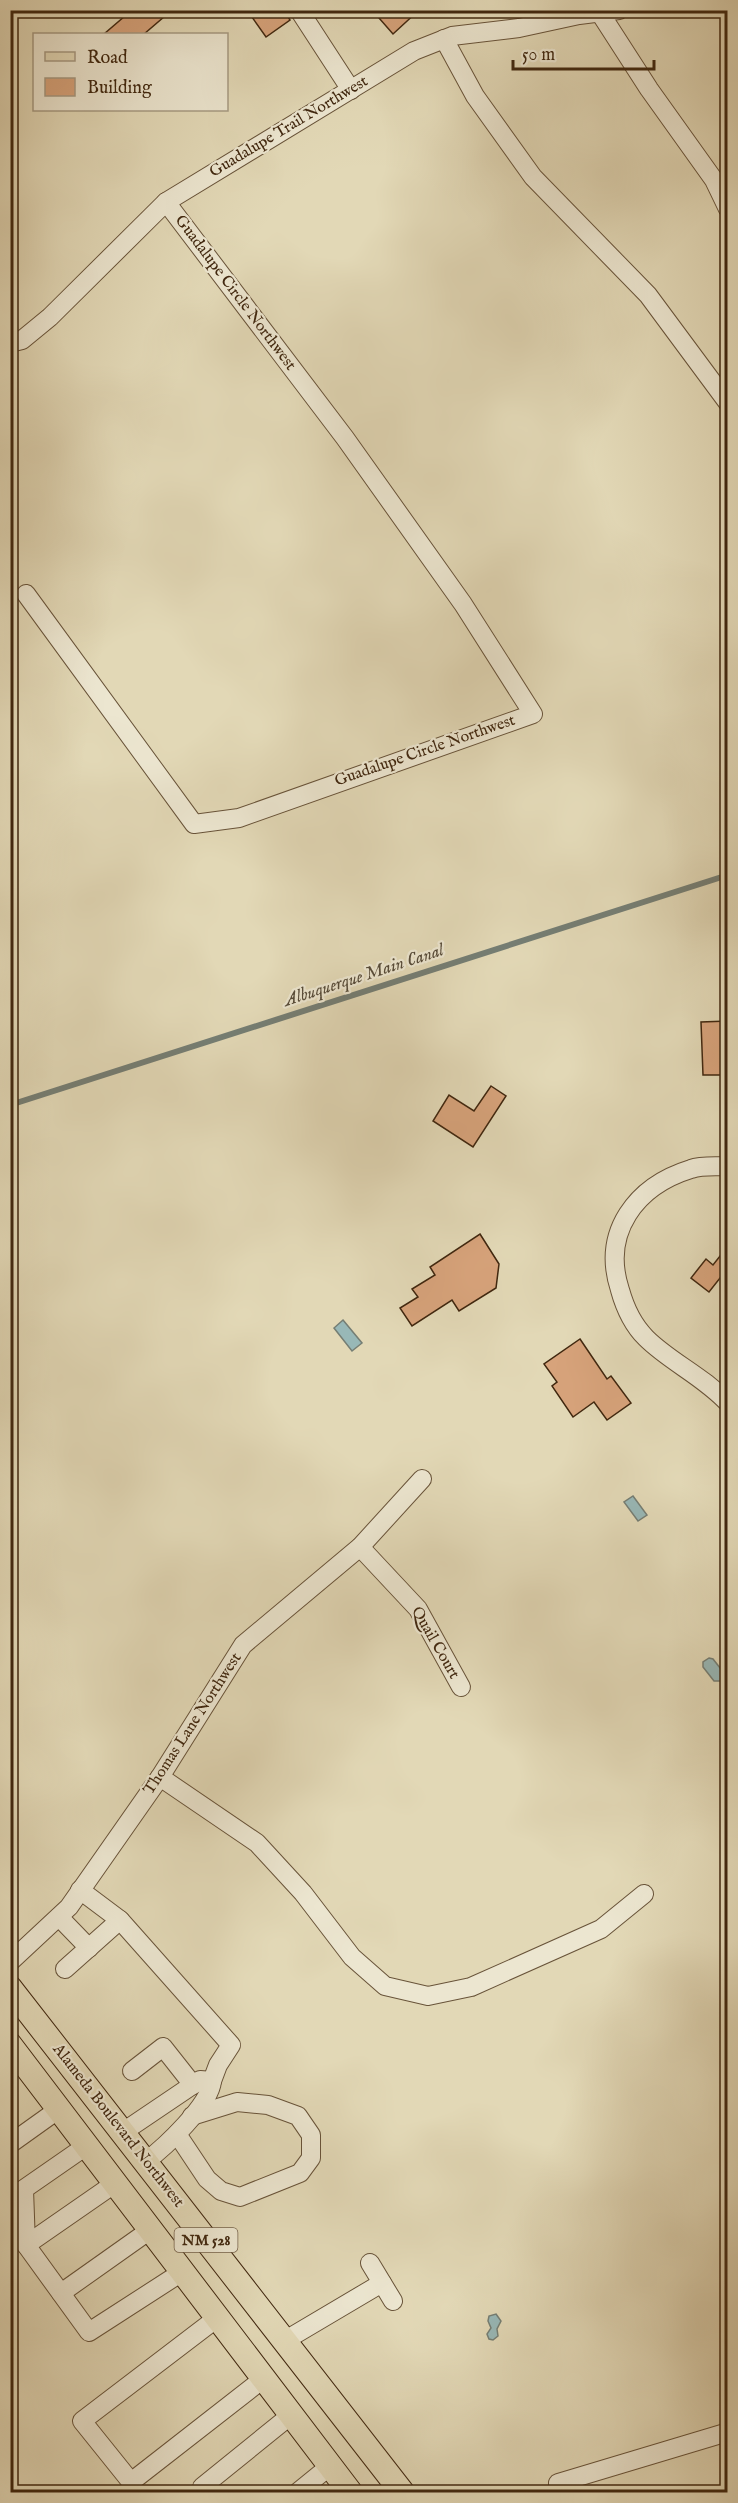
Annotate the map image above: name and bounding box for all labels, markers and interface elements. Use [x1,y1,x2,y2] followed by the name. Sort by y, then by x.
[33,33,228,111] legend
[513,33,654,71] scale bar
[522,44,555,67] text: 50 m
[87,47,128,70] text: Road
[206,71,372,182] street label: Guadalupe Trail Northwest
[87,77,152,100] text: Building
[170,211,300,375] street label: Guadalupe Circle Northwest
[332,711,518,791] street label: Guadalupe Circle Northwest
[279,939,448,1013] water label: Albuquerque Main Canal
[406,1603,464,1683] street label: Quail Court
[140,1649,247,1799] street label: Thomas Lane Northwest
[47,2039,188,2212] street label: Alameda Boulevard Northwest
[174,2228,238,2252] road number: NM 528

